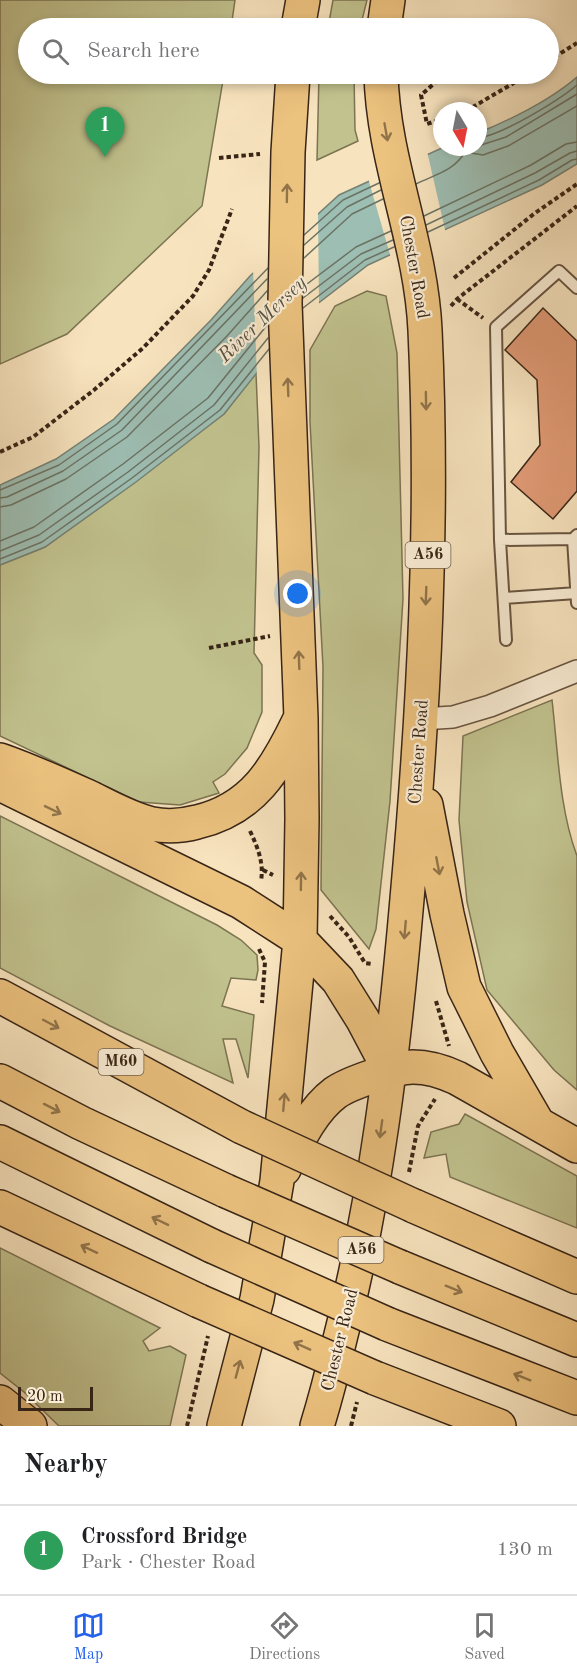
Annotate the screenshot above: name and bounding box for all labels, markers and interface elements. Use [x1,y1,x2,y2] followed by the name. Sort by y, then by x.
[18,18,559,84] search box
[39,35,72,68] icon: search
[87,40,200,62] text: Search here
[433,102,487,156] north arrow
[86,108,124,157] pin: 1
[381,121,392,141] one-way arrow
[281,183,293,203] one-way arrow
[396,214,432,320] street label: Chester Road
[214,273,312,368] water label: River Mersey
[283,378,294,398] one-way arrow
[420,391,432,411] one-way arrow
[406,542,450,568] road number: A56
[283,579,312,608] your location
[421,586,432,606] one-way arrow
[293,650,304,670] one-way arrow
[406,699,432,805] street label: Chester Road
[43,804,61,816] one-way arrow
[433,856,444,875] one-way arrow
[295,872,306,892] one-way arrow
[399,920,410,940] one-way arrow
[42,1019,60,1030] one-way arrow
[98,1049,144,1075] road number: M60
[279,1092,290,1112] one-way arrow
[43,1102,60,1114] one-way arrow
[376,1118,387,1138] one-way arrow
[151,1214,169,1226] one-way arrow
[338,1237,384,1263] road number: A56
[80,1242,98,1254] one-way arrow
[444,1284,463,1295] one-way arrow
[319,1287,361,1393] street label: Chester Road
[294,1340,312,1351] one-way arrow
[233,1360,245,1379] one-way arrow
[514,1371,532,1382] one-way arrow
[18,1384,93,1412] scale bar
[27,1389,63,1405] text: 20 m
[24,1452,108,1478] text: Nearby
[81,1526,248,1548] text: Crossford Bridge
[38,1540,49,1560] text: 1
[497,1540,553,1560] text: 130 m
[81,1553,256,1573] text: Park · Chester Road
[72,1609,105,1665] tab: Map
[249,1609,320,1665] tab: Directions
[464,1609,505,1665] tab: Saved

